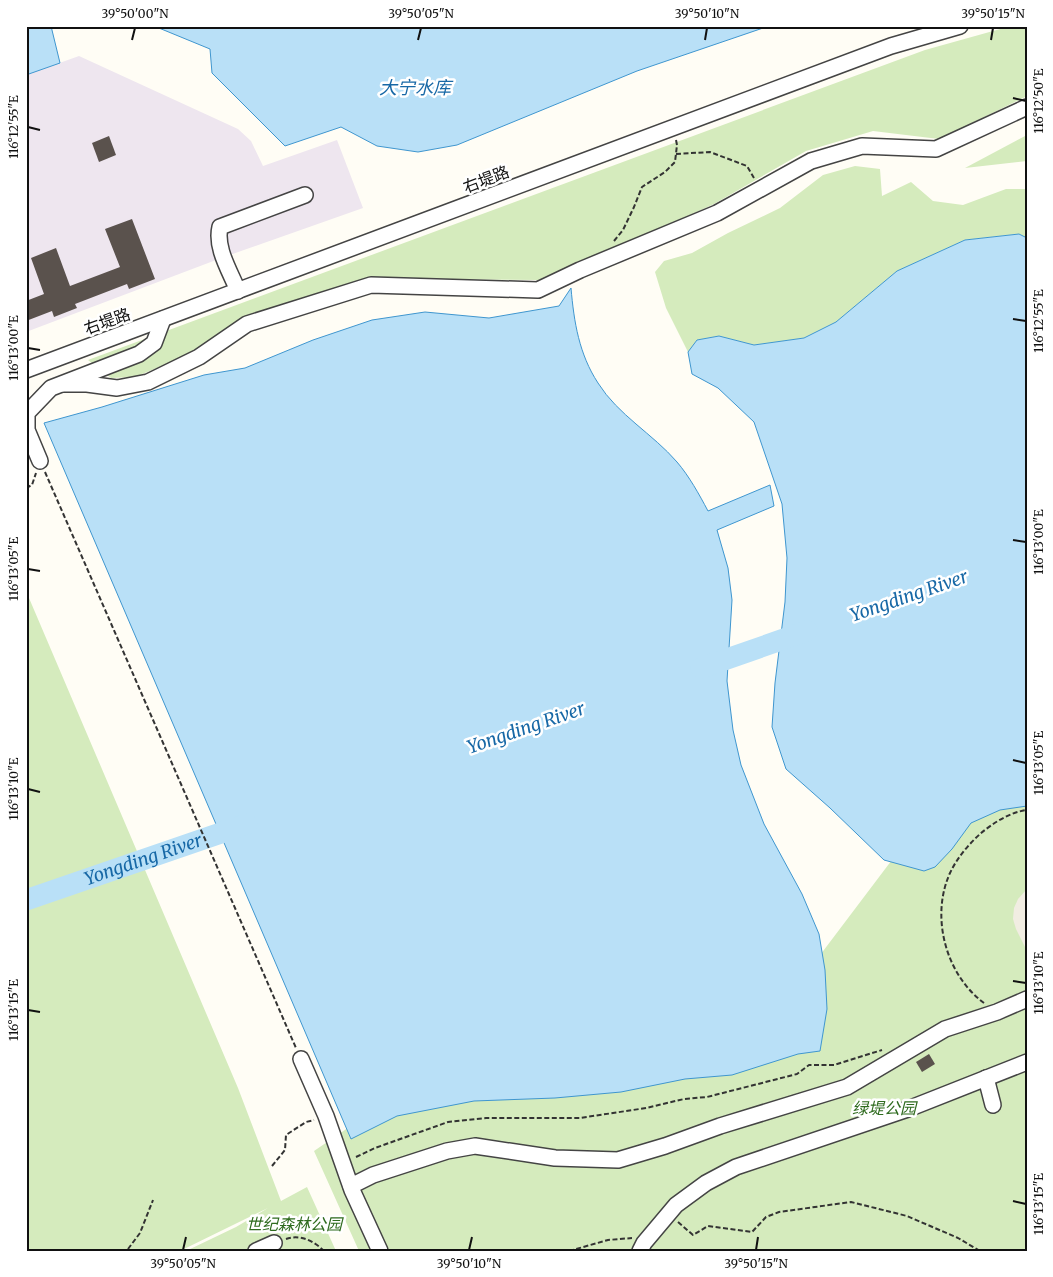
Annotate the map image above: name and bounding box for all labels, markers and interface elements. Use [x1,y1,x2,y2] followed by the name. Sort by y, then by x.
[101,6,169,21] text: 39°50'00"N
[388,6,455,21] text: 39°50'05"N
[675,6,740,21] text: 39°50'10"N
[961,6,1025,21] text: 39°50'15"N
[1031,68,1046,133] text: 116°12'50"E
[379,76,454,99] water label: 大宁水库
[6,95,21,159] text: 116°12'55"E
[460,161,512,197] street label: 右堤路
[1031,289,1046,353] text: 116°12'55"E
[81,303,133,339] street label: 右堤路
[6,315,21,381] text: 116°13'00"E
[1031,509,1046,575] text: 116°13'00"E
[6,537,21,601] text: 116°13'05"E
[847,564,971,626] water label: Yongding River
[464,696,588,758] water label: Yongding River
[1031,731,1046,795] text: 116°13'05"E
[6,757,21,820] text: 116°13'10"E
[81,828,206,890] water label: Yongding River
[1031,951,1046,1014] text: 116°13'10"E
[6,979,21,1041] text: 116°13'15"E
[852,1098,918,1118] park label: 绿堤公园
[1031,1173,1046,1235] text: 116°13'15"E
[246,1214,344,1234] park label: 世纪森林公园
[150,1256,217,1271] text: 39°50'05"N
[437,1256,502,1271] text: 39°50'10"N
[724,1256,788,1271] text: 39°50'15"N

